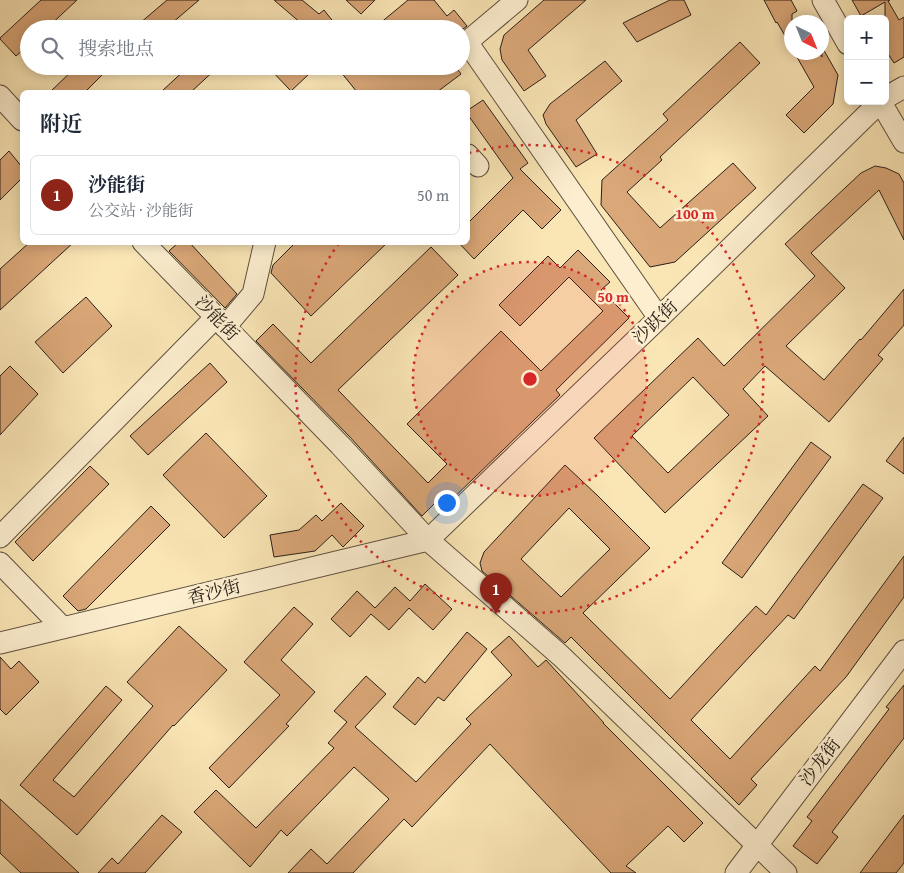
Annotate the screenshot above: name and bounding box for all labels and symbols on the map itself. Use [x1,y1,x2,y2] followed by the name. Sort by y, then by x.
[784,15,829,60] north arrow
[675,203,715,224] text: 100 m
[597,286,629,307] text: 50 m
[189,289,246,346] street label: 沙能街
[626,293,683,350] street label: 沙跃街
[521,370,539,388] centre of rings
[434,490,460,516] your location
[184,572,243,611] street label: 香沙街
[480,573,512,614] pin: 1
[793,732,847,791] street label: 沙龙街

